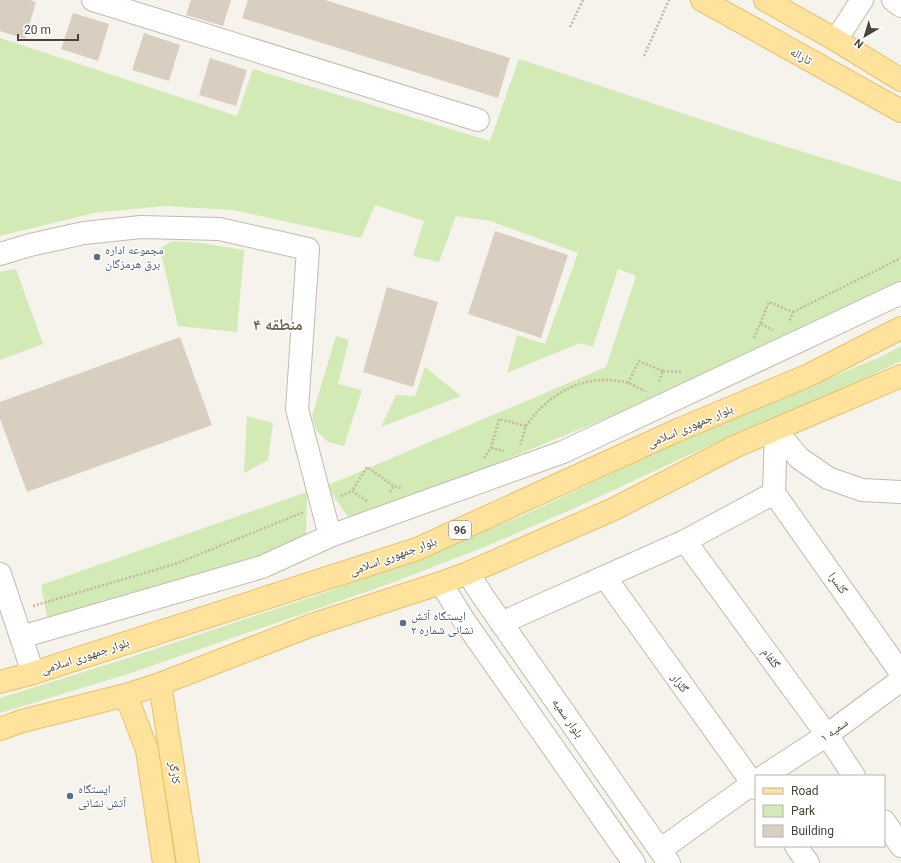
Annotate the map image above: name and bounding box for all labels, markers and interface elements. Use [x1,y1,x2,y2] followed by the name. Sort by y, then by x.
[18,16,78,42] scale bar
[845,16,885,56] north arrow
[24,23,51,37] text: 20 m
[852,36,866,51] text: N
[788,44,815,68] street label: ثاراله
[105,243,164,271] place label: مجموعه اداره برق هرمزگان
[92,252,102,262] marker: مجموعه اداره برق هرمزگان
[253,315,303,334] district label: منطقه ۴
[645,402,735,451] street label: بلوار جمهوری اسلامی
[449,521,471,539] road number: 96
[347,534,439,579] street label: بلوار جمهوری اسلامی
[825,569,851,597] street label: گلسرا
[411,609,474,637] place label: ایستگاه آتش نشانی شماره ۲
[398,618,408,628] marker: ایستگاه آتش نشانی شماره ۲
[39,635,131,677] street label: بلوار جمهوری اسلامی
[758,645,783,671] street label: گلفام
[668,670,692,695] street label: گلزار
[549,696,587,741] street label: بلوار سمیه
[817,715,851,745] street label: سمیه ۱
[166,760,184,785] street label: کارگر
[755,775,885,847] legend
[78,782,127,810] place label: ایستگاه آتش نشانی
[791,784,819,798] text: Road
[65,791,75,801] marker: ایستگاه آتش نشانی
[791,804,816,818] text: Park
[791,824,834,838] text: Building

